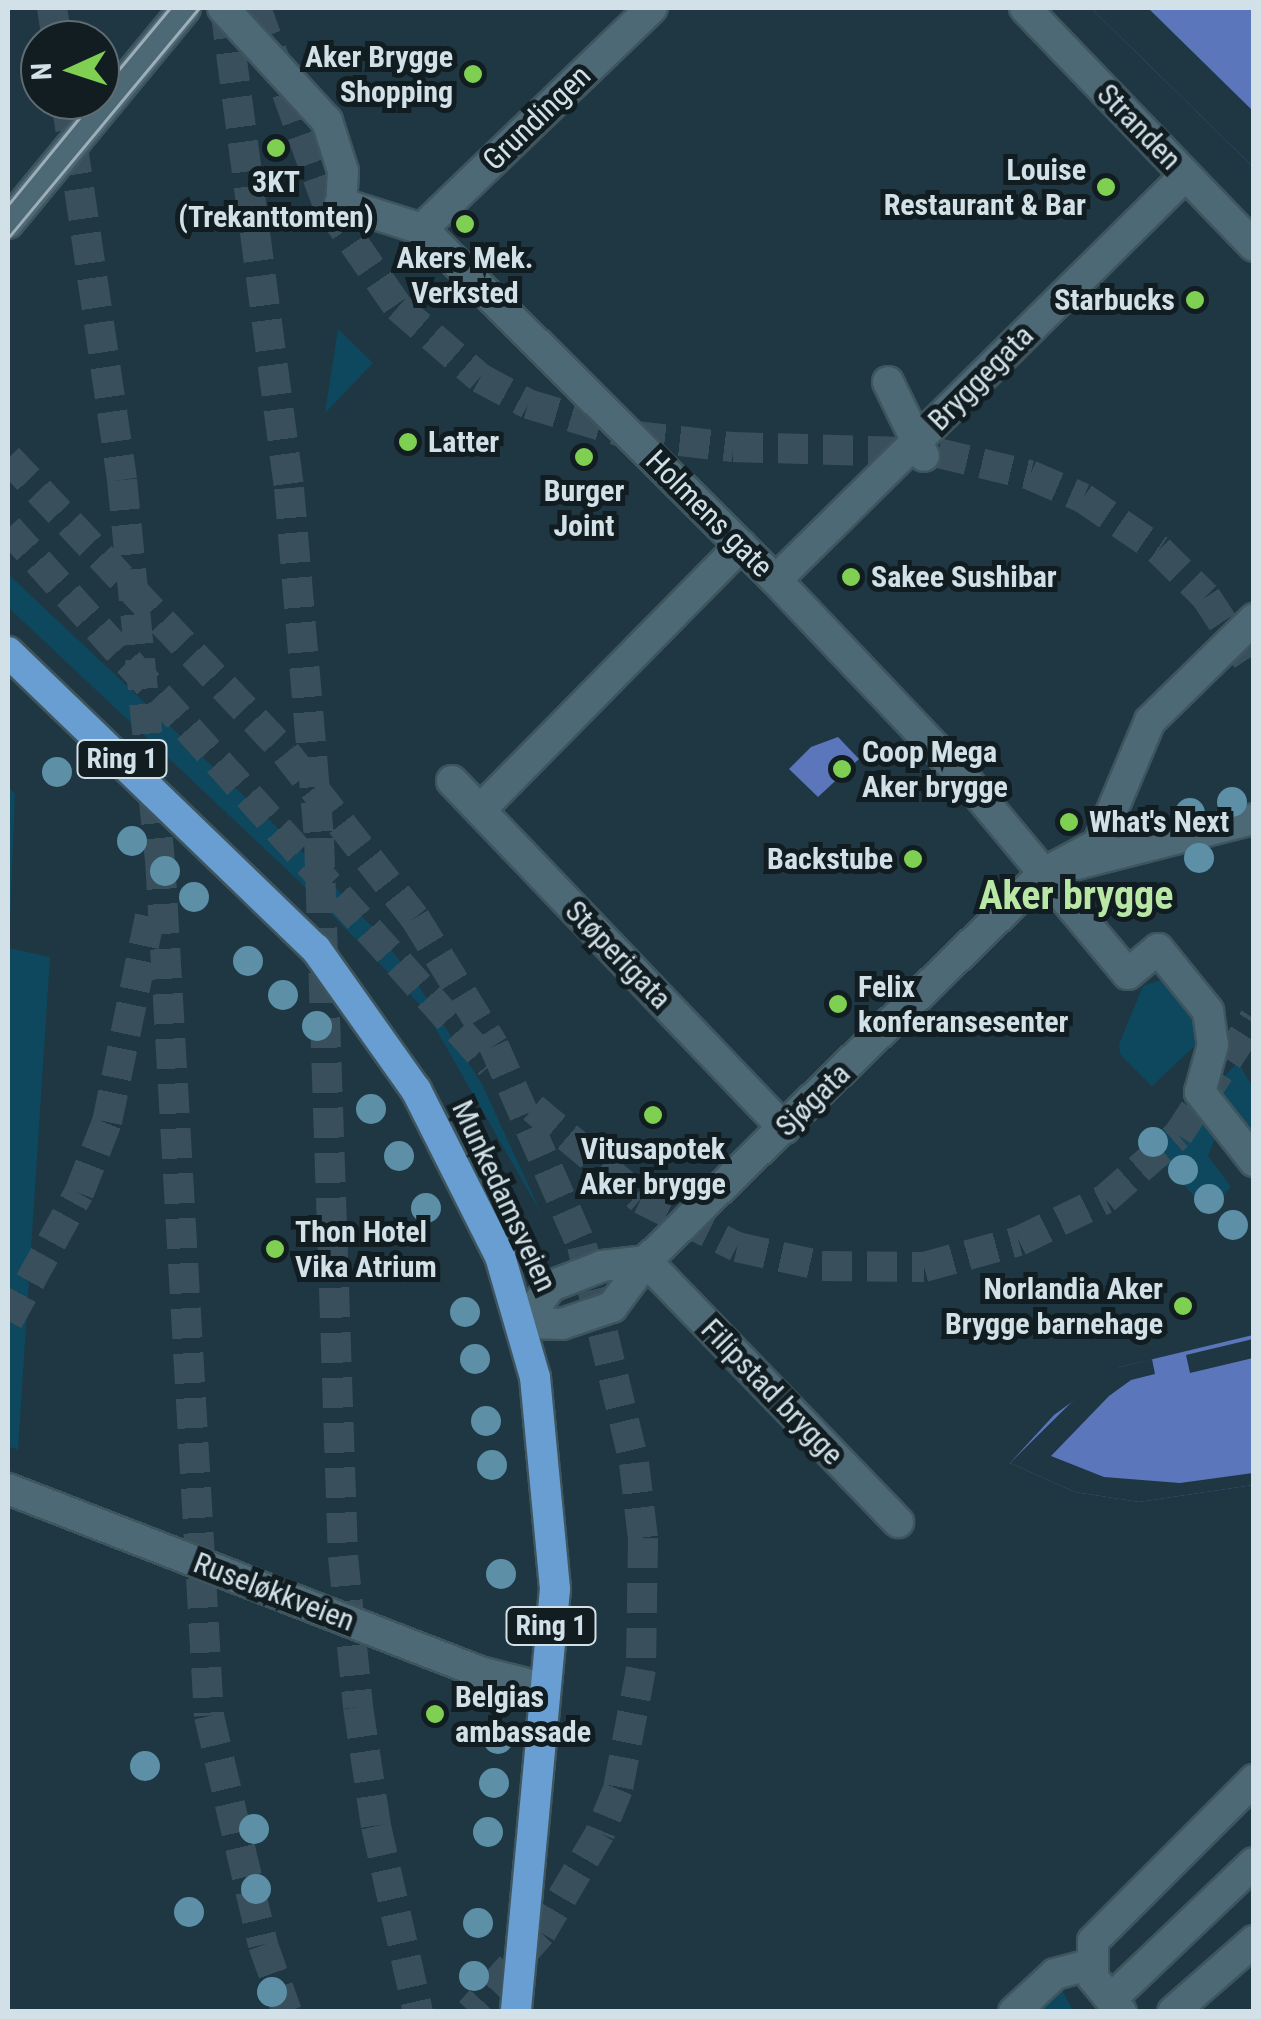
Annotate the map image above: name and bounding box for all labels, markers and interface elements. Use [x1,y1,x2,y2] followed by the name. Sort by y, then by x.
[20,20,120,120] north arrow
[305,39,453,110] place label: Aker Brygge Shopping
[476,58,598,178] street label: Grundingen
[25,62,58,81] text: N
[462,63,484,85] marker: Aker Brygge Shopping
[1089,77,1189,177] street label: Stranden
[265,137,287,159] marker: 3KT (Trekanttomten)
[884,152,1086,222] place label: Louise Restaurant & Bar
[178,164,374,234] place label: 3KT (Trekanttomten)
[1095,176,1117,198] marker: Louise Restaurant & Bar
[454,213,476,235] marker: Akers Mek. Verksted
[397,240,533,310] place label: Akers Mek. Verksted
[1054,282,1175,318] place label: Starbucks
[1184,289,1206,311] marker: Starbucks
[921,318,1041,438] street label: Bryggegata
[428,424,499,460] place label: Latter
[397,431,419,453] marker: Latter
[638,443,780,585] street label: Holmens gate
[573,446,595,468] marker: Burger Joint
[544,473,624,544] place label: Burger Joint
[871,559,1057,595] place label: Sakee Sushibar
[840,566,862,588] marker: Sakee Sushibar
[862,734,1008,804] place label: Coop Mega Aker brygge
[74,736,170,782] road number: Ring 1
[831,758,853,780] marker: Coop Mega Aker brygge
[1089,804,1229,840] place label: What's Next
[1058,811,1080,833] marker: What's Next
[767,841,893,877] place label: Backstube
[902,848,924,870] marker: Backstube
[979,872,1173,920] district label: Aker brygge
[558,893,678,1017] street label: Støperigata
[858,969,1068,1040] place label: Felix konferansesenter
[827,993,849,1015] marker: Felix konferansesenter
[768,1056,858,1144] street label: Sjøgata
[444,1095,564,1297] street label: Munkedamsveien
[642,1104,664,1126] marker: Vitusapotek Aker brygge
[580,1131,726,1202] place label: Vitusapotek Aker brygge
[295,1214,437,1284] place label: Thon Hotel Vika Atrium
[264,1238,286,1260] marker: Thon Hotel Vika Atrium
[945,1271,1163,1342] place label: Norlandia Aker Brygge barnehage
[1172,1295,1194,1317] marker: Norlandia Aker Brygge barnehage
[694,1312,850,1472] street label: Filipstad brygge
[189,1545,359,1639] street label: Ruseløkkveien
[504,1603,598,1649] road number: Ring 1
[455,1679,591,1750] place label: Belgias ambassade
[424,1703,446,1725] marker: Belgias ambassade

